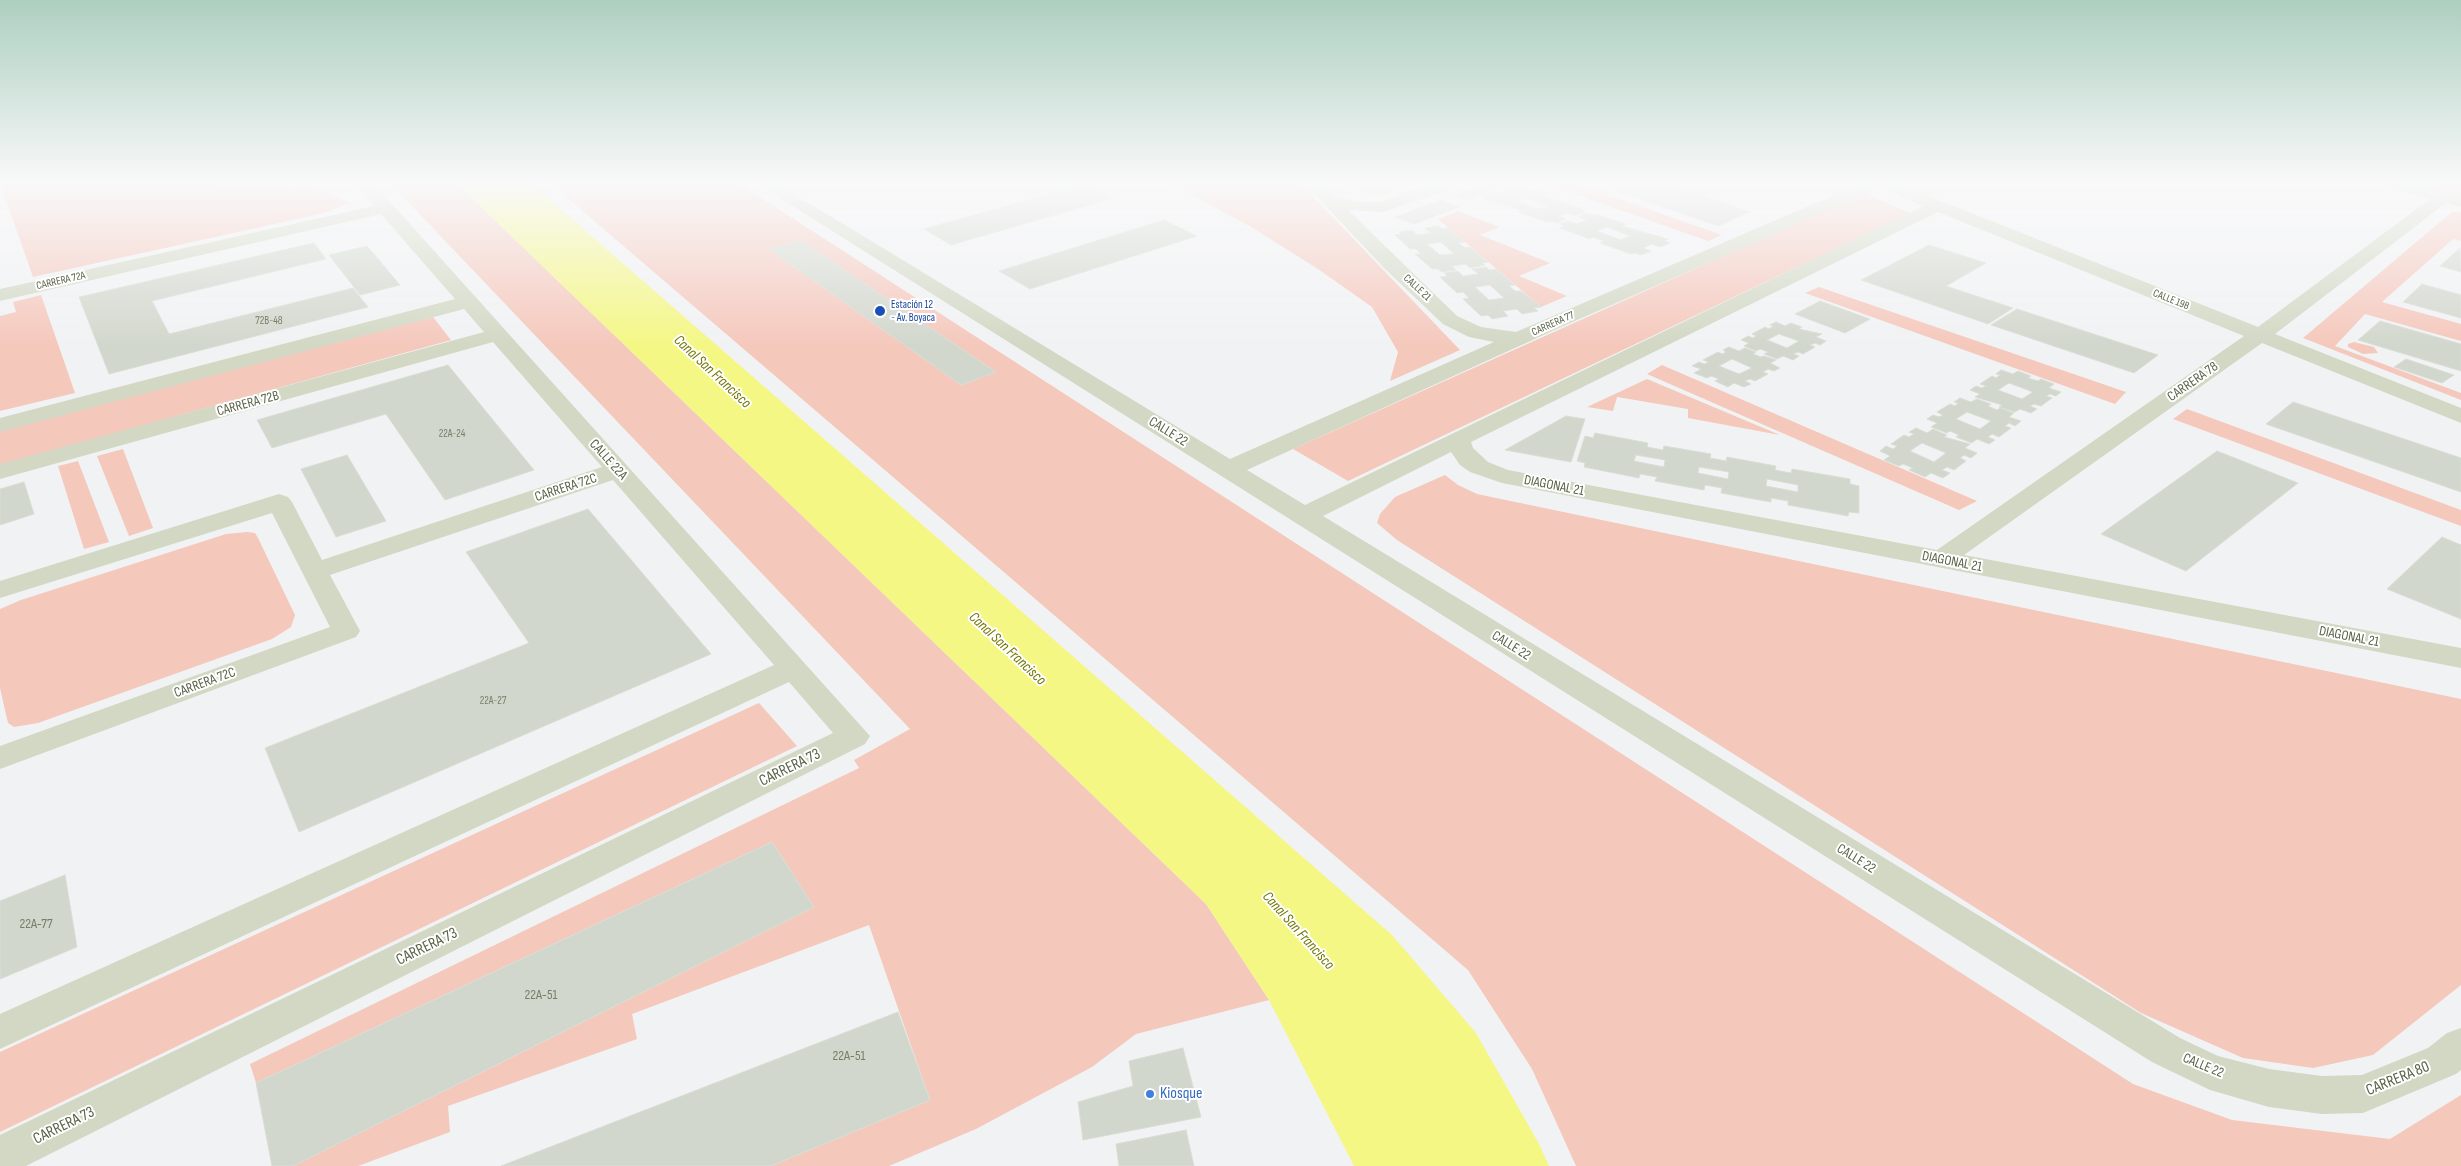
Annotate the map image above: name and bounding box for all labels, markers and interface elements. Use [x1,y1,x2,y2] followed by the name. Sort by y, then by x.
[35,269,87,293] street label: CARRERA 72A
[1400,272,1434,304] street label: CALLE 21
[2151,287,2191,313] street label: CALLE 19B
[891,298,935,324] place label: Estación 12 - Av. Boyaca
[873,304,887,318] marker: Estación 12 - Av. Boyaca
[1530,309,1576,339] street label: CARRERA 77
[255,314,283,328] house number: 72B-48
[670,332,754,412] water label: Canal San Francisco
[2165,359,2221,405] street label: CARRERA 78
[215,388,281,420] street label: CARRERA 72B
[1145,414,1191,450] street label: CALLE 22
[439,427,465,441] house number: 22A-24
[585,436,631,484] street label: CALLE 22A
[533,470,599,506] street label: CARRERA 72C
[1523,472,1585,500] street label: DIAGONAL 21
[1921,548,1983,576] street label: DIAGONAL 21
[965,609,1049,689] water label: Canal San Francisco
[2318,623,2380,651] street label: DIAGONAL 21
[1488,628,1534,664] street label: CALLE 22
[172,664,238,702] street label: CARRERA 72C
[480,694,506,708] house number: 22A-27
[756,745,824,791] street label: CARRERA 73
[1833,841,1879,877] street label: CALLE 22
[1258,888,1338,974] water label: Canal San Francisco
[19,916,53,932] house number: 22A-77
[393,924,461,970] street label: CARRERA 73
[525,987,557,1003] house number: 22A-51
[833,1048,865,1064] house number: 22A-51
[2180,1050,2226,1082] street label: CALLE 22
[2363,1058,2433,1100] street label: CARRERA 80
[1160,1084,1202,1104] place label: Kiosque
[1144,1088,1156,1100] marker: Kiosque
[30,1103,98,1149] street label: CARRERA 73

